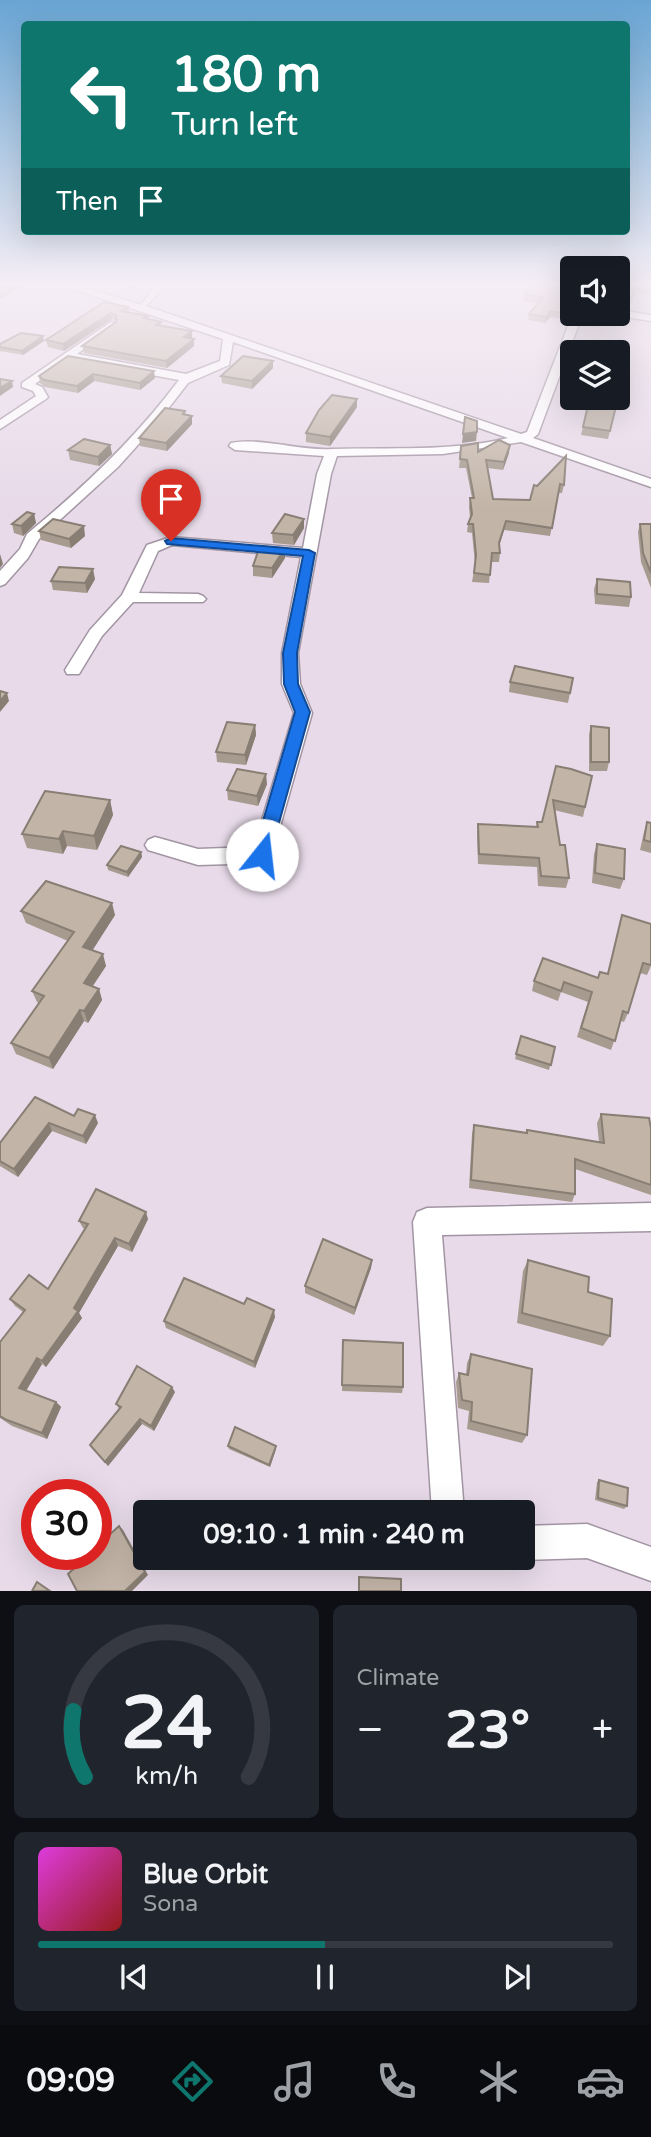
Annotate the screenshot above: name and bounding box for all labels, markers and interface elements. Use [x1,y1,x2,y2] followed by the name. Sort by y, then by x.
[171,46,321,105] text: 180 m
[56,49,147,140] icon: left
[171,106,298,144] text: Turn left
[132,182,170,220] icon: arrive
[56,186,118,217] text: Then
[560,256,630,410] map controls
[560,256,630,326] button: sound
[560,340,630,410] button: layers
[141,469,201,541] pin
[152,480,190,518] icon: arrive
[225,818,299,892] position arrow
[21,1479,112,1570] speed limit sign: 30
[203,1519,465,1550] text: 09:10 · 1 min · 240 m
[357,1664,439,1692] text: Climate
[121,1681,212,1769] text: 24
[445,1699,530,1762] text: 23°
[357,1707,384,1753] text: −
[592,1707,613,1753] text: +
[135,1761,198,1791] text: km/h
[143,1859,268,1890] text: Blue Orbit
[143,1890,198,1918] text: Sona
[115,1958,153,1996] icon: previous
[306,1958,344,1996] icon: pause
[498,1958,536,1996] icon: next
[168,2057,217,2106] icon: directions
[270,2057,319,2106] icon: music
[372,2057,421,2106] icon: phone
[474,2057,523,2106] icon: climate
[576,2057,625,2106] icon: car
[26,2062,115,2100] text: 09:09

